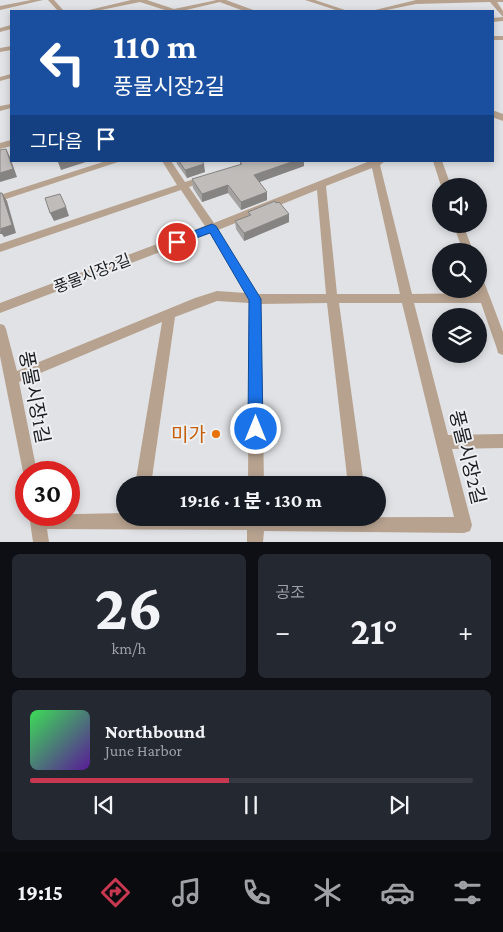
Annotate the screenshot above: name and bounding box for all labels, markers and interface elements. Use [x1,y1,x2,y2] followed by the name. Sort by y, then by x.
[113,27,197,66] text: 110 m
[30,30,95,95] icon: left
[113,74,225,99] text: 풍물시장2길
[92,125,120,153] icon: arrive
[30,131,82,152] text: 그다음
[432,178,487,363] map controls
[432,178,487,233] button: sound
[156,221,198,263] pin
[163,228,191,256] icon: arrive
[432,243,487,298] button: search
[51,251,133,296] street label: 풍물시장2길
[432,308,487,363] button: layers
[15,349,54,445] street label: 풍물시장1길
[229,402,281,454] position arrow
[446,408,489,506] street label: 풍물시장2길
[171,424,206,445] place label: 미가
[210,428,222,440] marker: 미가
[15,461,80,526] speed limit sign: 30
[180,490,322,511] text: 19:16 · 1 분 · 130 m
[94,571,163,643] text: 26
[276,584,305,601] text: 공조
[351,610,398,652] text: 21°
[276,616,290,647] text: −
[458,616,473,647] text: +
[112,640,146,657] text: km/h
[105,721,205,742] text: Northbound
[105,742,182,759] text: June Harbor
[90,791,118,819] icon: previous
[237,791,265,819] icon: pause
[385,791,413,819] icon: next
[98,875,133,910] icon: directions
[169,875,204,910] icon: music
[239,875,274,910] icon: phone
[310,875,345,910] icon: climate
[380,875,415,910] icon: car
[450,875,485,910] icon: filters
[18,880,63,905] text: 19:15

